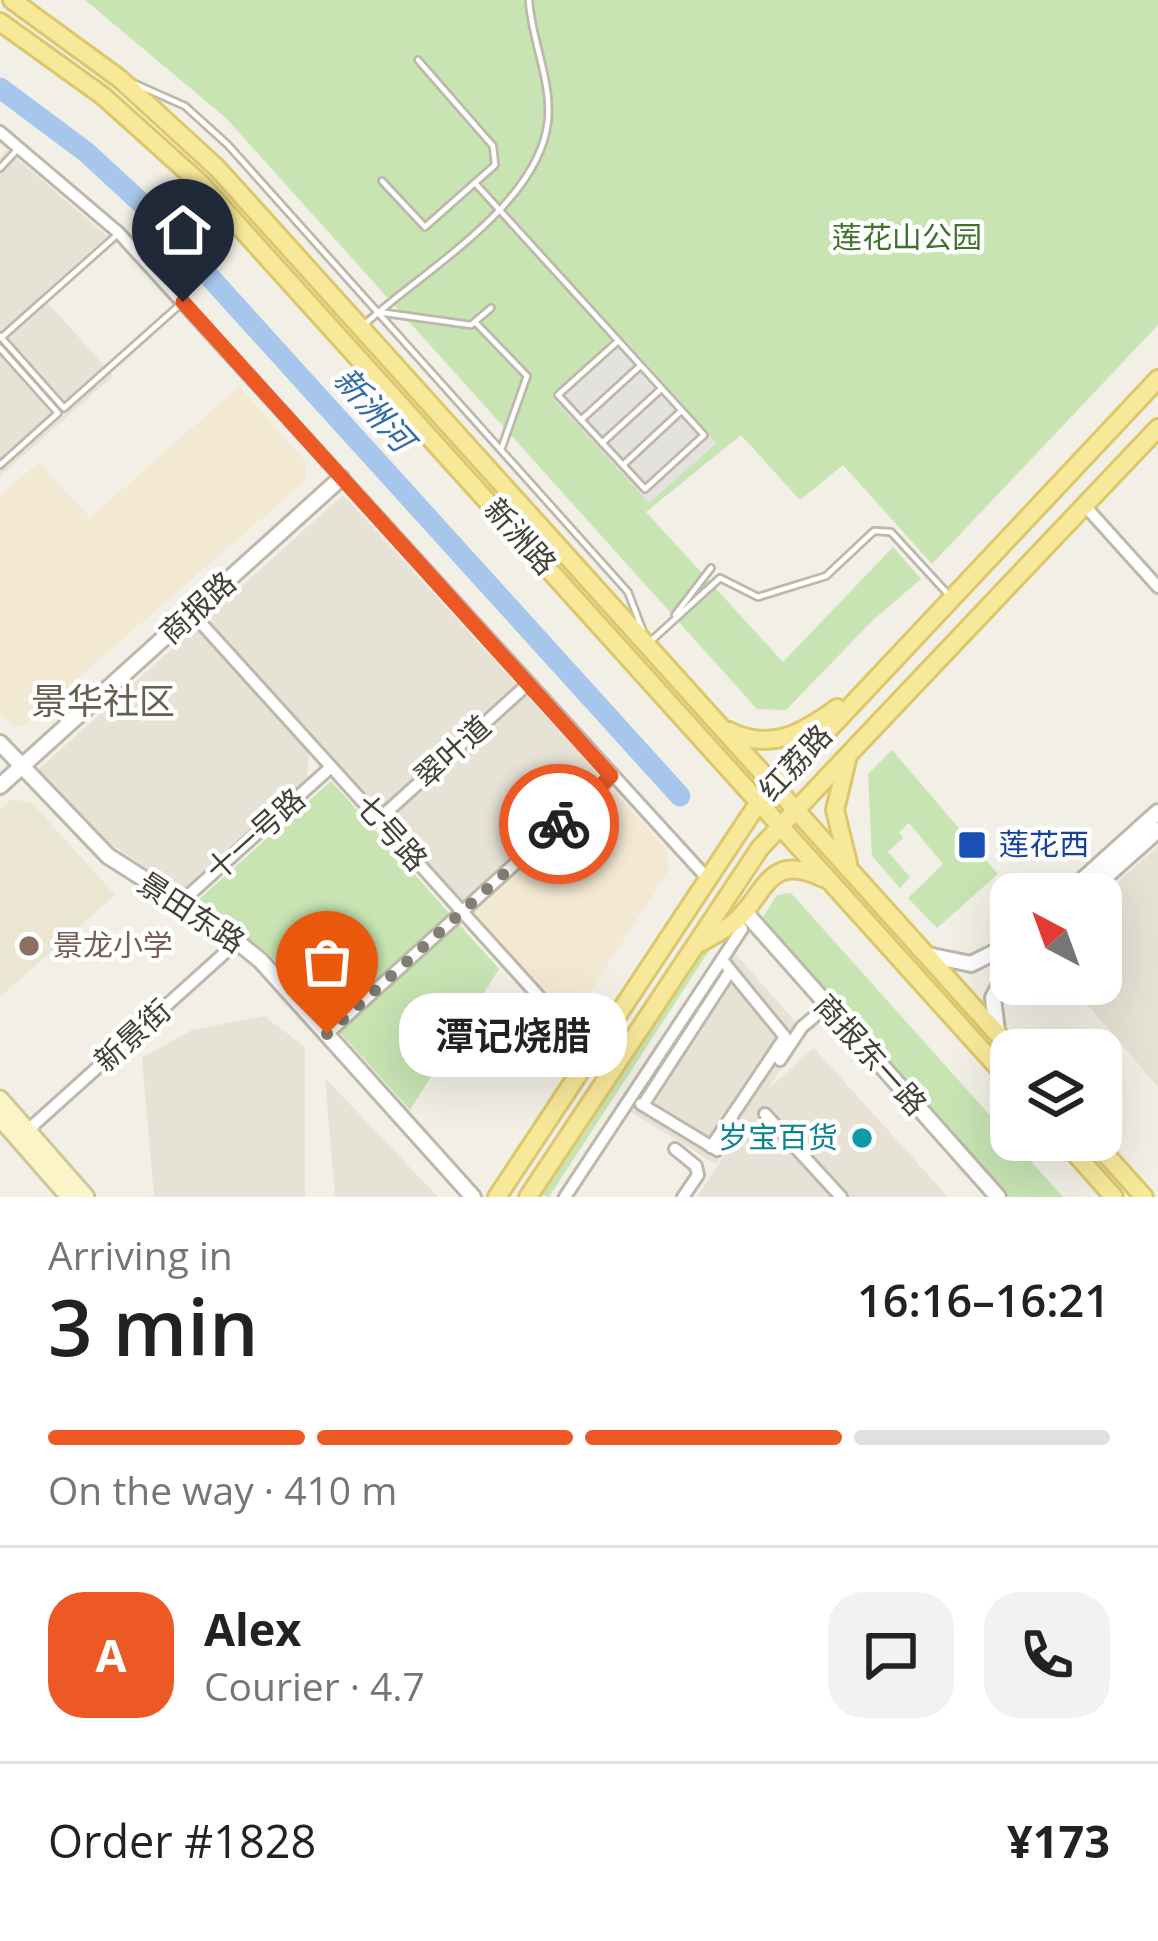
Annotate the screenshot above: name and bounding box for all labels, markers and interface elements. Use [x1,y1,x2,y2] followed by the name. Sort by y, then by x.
[132,179,234,302] pin
[150,197,216,263] icon: home
[832,216,982,257] park label: 莲花山公园
[325,357,428,465] water label: 新洲河
[476,489,566,583] street label: 新洲路
[150,562,244,652] street label: 商报路
[31,676,175,725] district label: 景华社区
[405,706,499,796] street label: 翠叶道
[749,715,841,809] street label: 红荔路
[499,764,619,884] courier
[197,779,313,889] street label: 十一号路
[347,785,437,879] street label: 七号路
[526,791,592,857] icon: bike
[999,823,1089,864] place label: 莲花西
[956,829,988,861] marker: 莲花西
[130,862,253,962] street label: 景田东路
[990,873,1122,1005] north arrow
[990,873,1122,1161] map controls
[276,911,378,1034] pin
[53,924,173,965] place label: 景龙小学
[294,929,360,995] icon: bag
[16,933,42,959] marker: 景龙小学
[806,985,937,1123] street label: 商报东一路
[85,990,179,1080] street label: 新景街
[399,992,627,1076] callout: 潭记烧腊
[435,1008,591,1061] text: 潭记烧腊
[990,1029,1122,1161] button: layers
[718,1116,838,1157] place label: 岁宝百货
[849,1125,875,1151] marker: 岁宝百货
[48,1228,233,1281] text: Arriving in
[857,1269,1110,1330] text: 16:16–16:21
[48,1273,259,1379] text: 3 min
[48,1463,397,1516] text: On the way · 410 m
[828,1592,954,1718] button: chat
[984,1592,1110,1718] button: phone
[204,1598,301,1659] text: Alex
[95,1624,127,1685] text: A
[204,1659,425,1712] text: Courier · 4.7
[48,1810,316,1871] text: Order #1828
[1007,1810,1110,1871] text: ¥173

